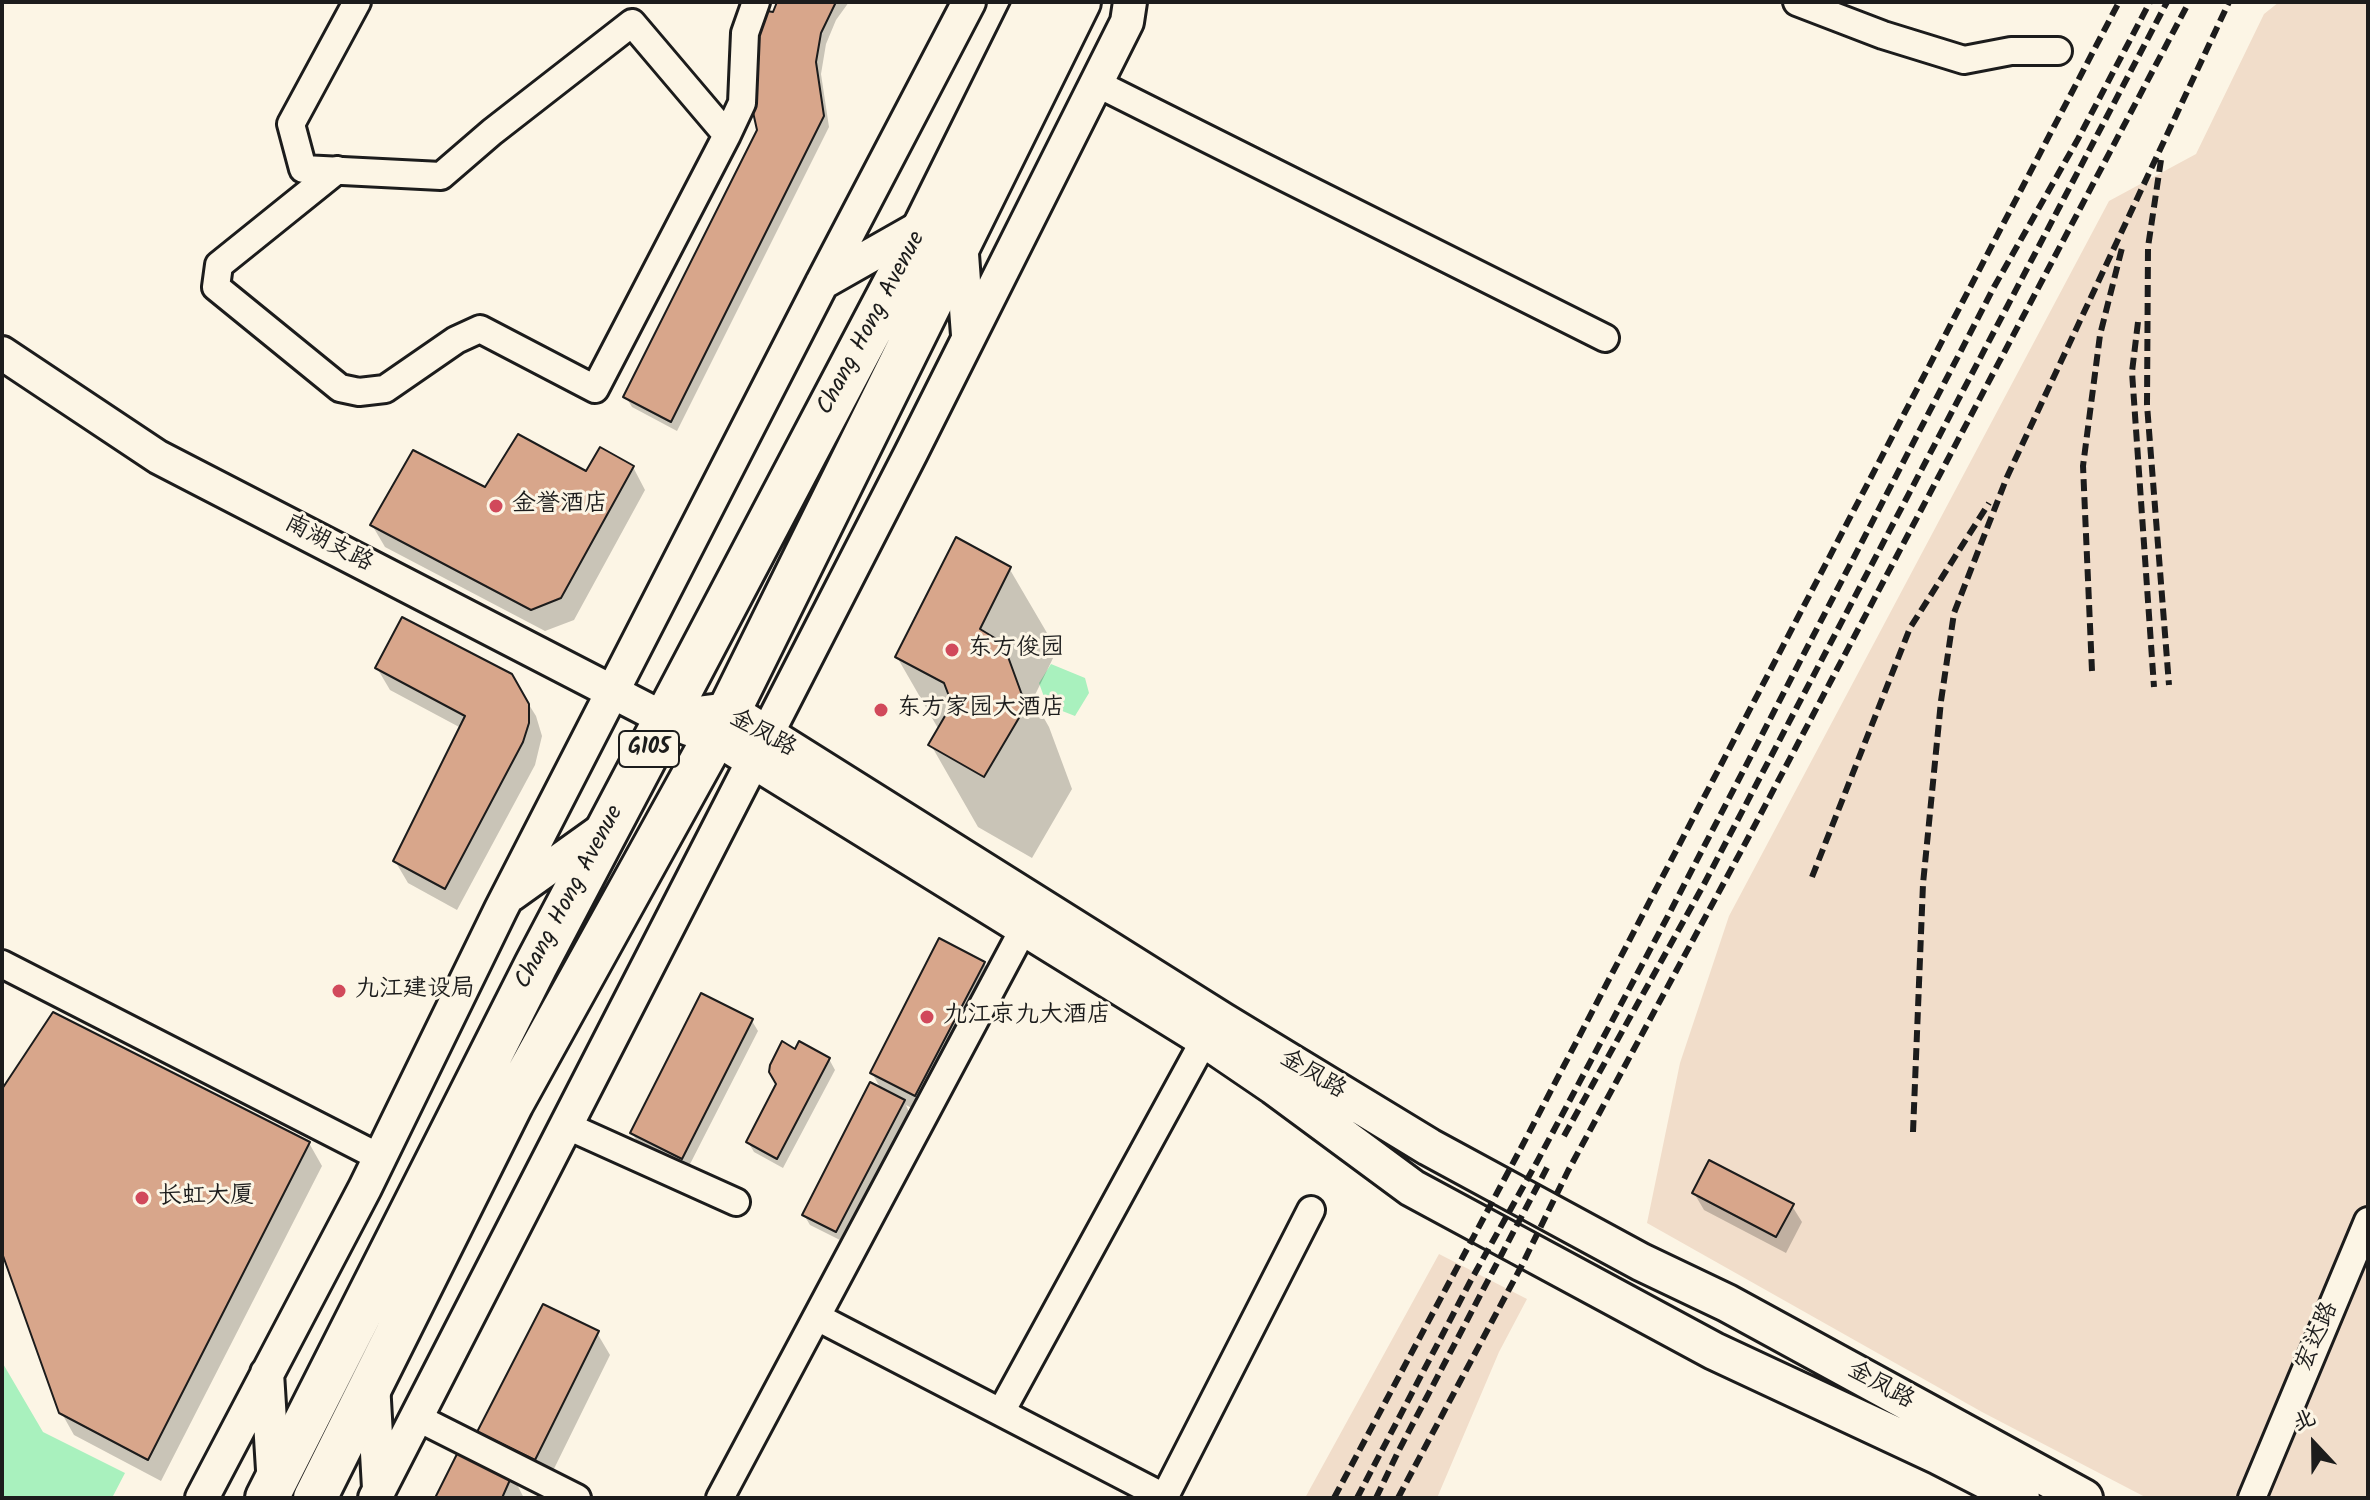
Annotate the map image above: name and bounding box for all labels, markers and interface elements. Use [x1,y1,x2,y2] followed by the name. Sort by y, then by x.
[812,227,934,421] street label: Chang Hong Avenue
[512,492,608,520] place label: 金誉酒店
[487,497,505,515] marker: 金誉酒店
[279,510,377,580] street label: 南湖支路
[968,636,1064,664] place label: 东方俊园
[943,641,961,659] marker: 东方俊园
[897,696,1065,724] place label: 东方家园大酒店
[872,701,890,719] marker: 东方家园大酒店
[724,705,800,765] street label: 金凤路
[619,731,679,767] road number: G105
[510,801,632,995] street label: Chang Hong Avenue
[355,977,475,1005] place label: 九江建设局
[330,982,348,1000] marker: 九江建设局
[943,1003,1111,1031] place label: 九江京九大酒店
[918,1008,936,1026] marker: 九江京九大酒店
[1274,1045,1350,1107] street label: 金凤路
[158,1184,254,1212] place label: 长虹大厦
[133,1189,151,1207] marker: 长虹大厦
[2292,1298,2346,1376] street label: 宏达路
[1842,1357,1918,1417] street label: 金凤路
[2288,1401,2322,1442] text: 北
[2274,1404,2354,1484] north arrow

